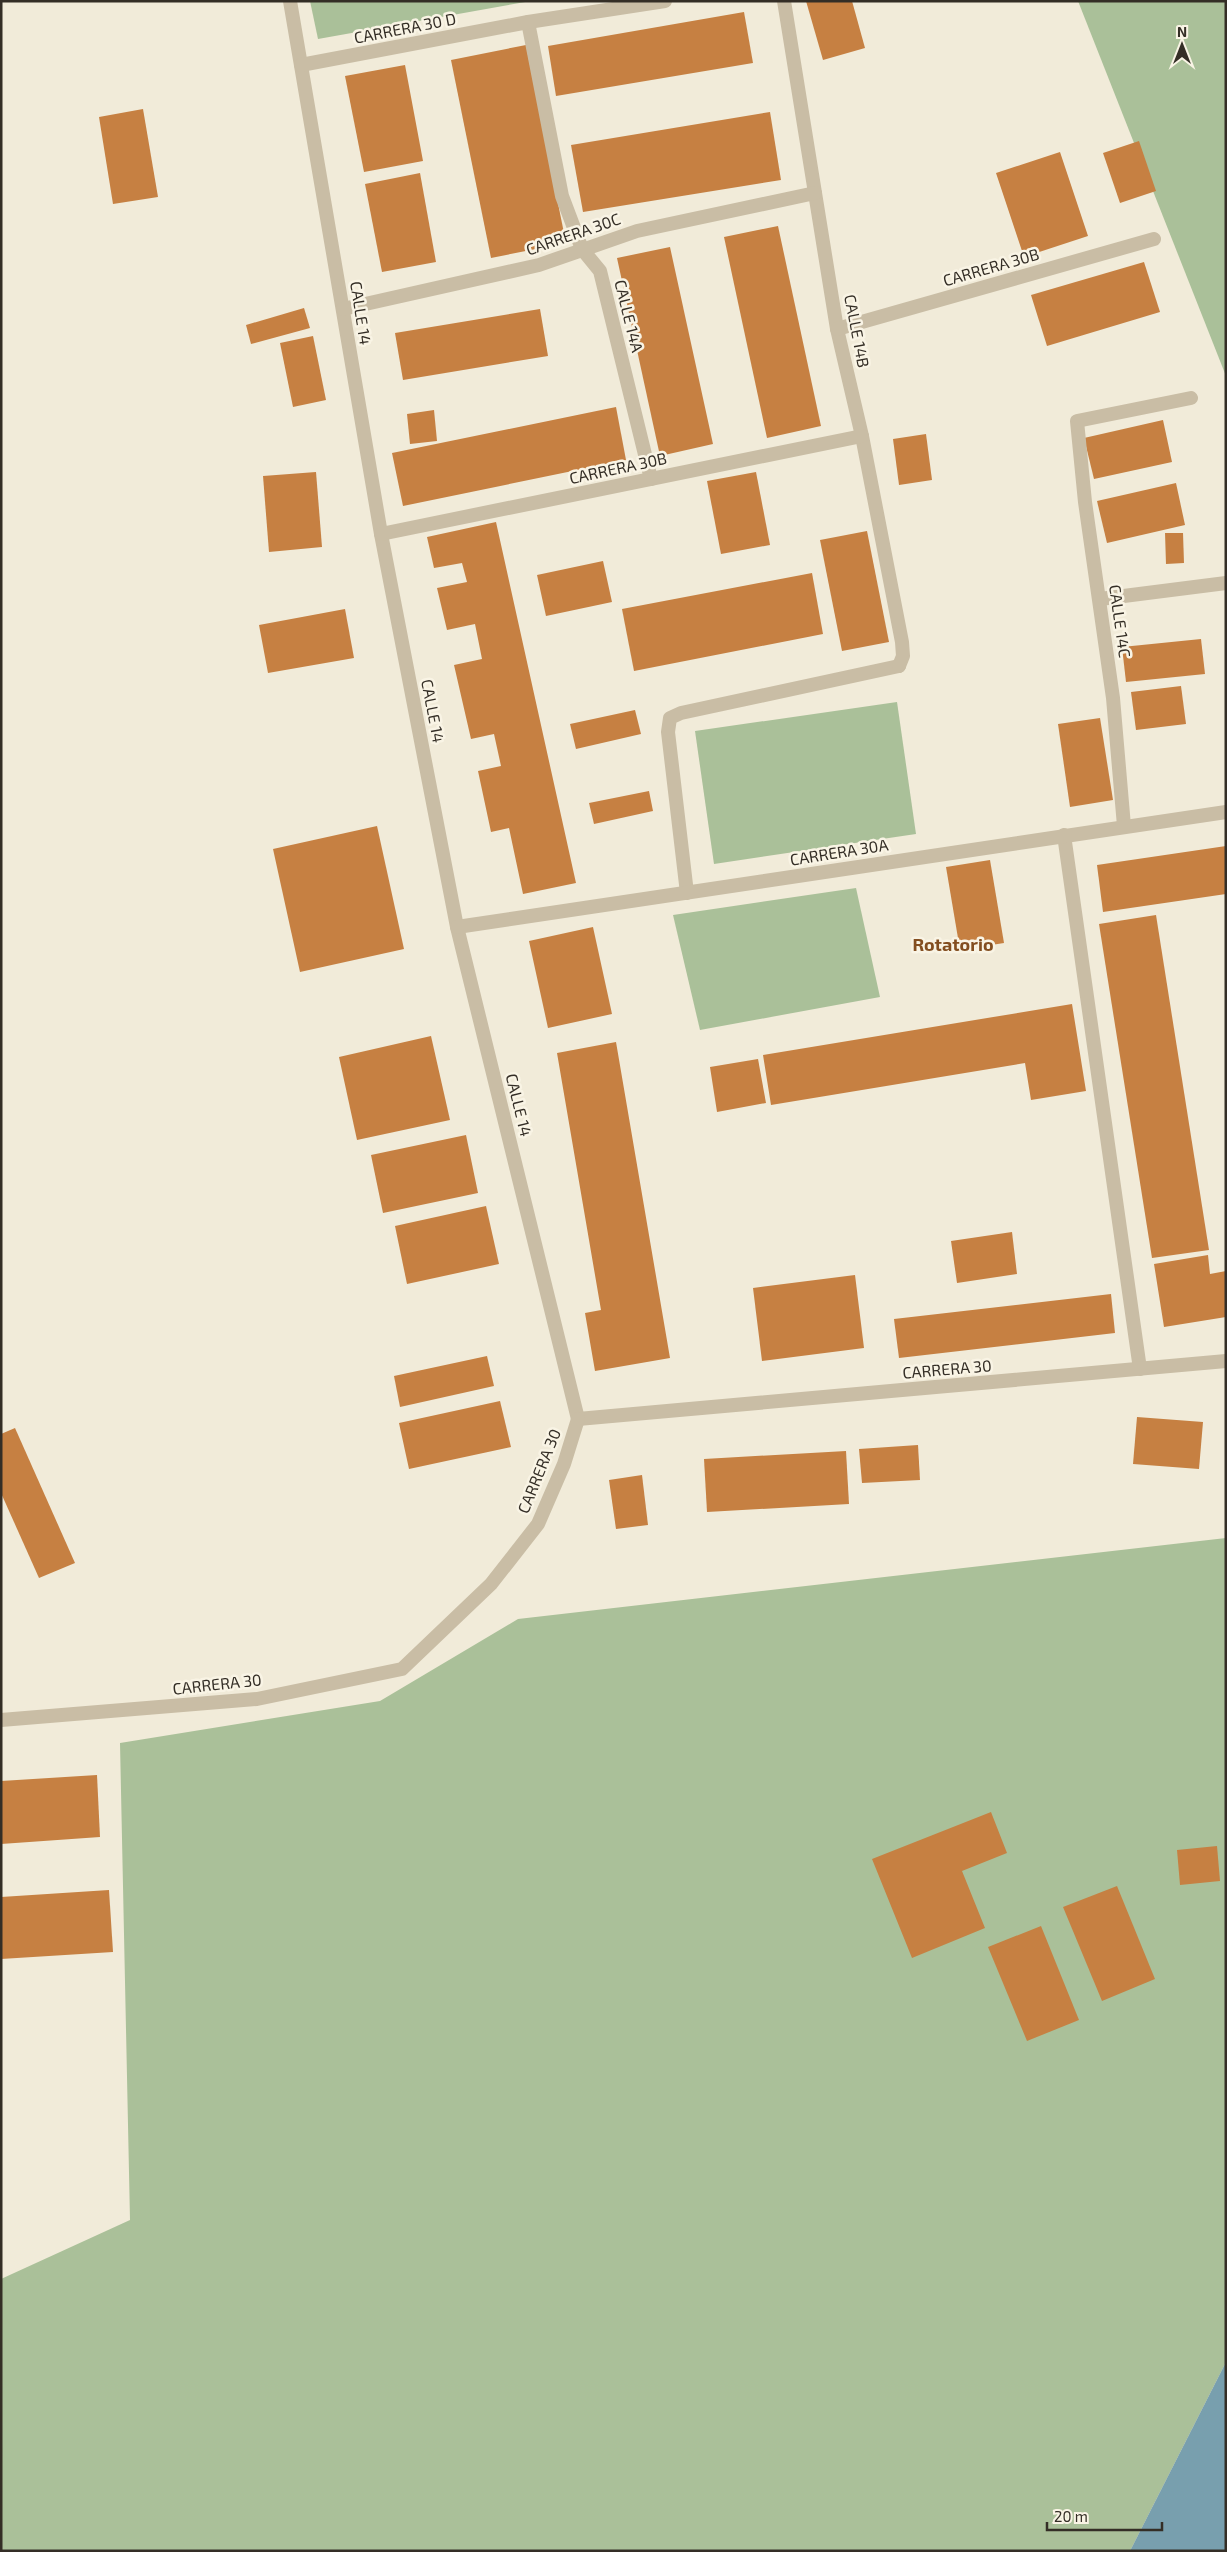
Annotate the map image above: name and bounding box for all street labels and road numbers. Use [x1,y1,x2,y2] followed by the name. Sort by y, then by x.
[352,8,458,47] street label: CARRERA 30 D
[523,209,622,259] street label: CARRERA 30C
[941,244,1041,289] street label: CARRERA 30B
[611,278,648,354] street label: CALLE 14A
[347,280,376,346] street label: CALLE 14
[841,293,874,369] street label: CALLE 14B
[567,448,668,487] street label: CARRERA 30B
[1106,583,1135,659] street label: CALLE 14C
[418,678,449,744] street label: CALLE 14
[788,834,890,869] street label: CARRERA 30A
[502,1071,537,1139] street label: CALLE 14
[902,1355,992,1382] street label: CARRERA 30
[513,1426,564,1516] street label: CARRERA 30
[172,1669,262,1698] street label: CARRERA 30

